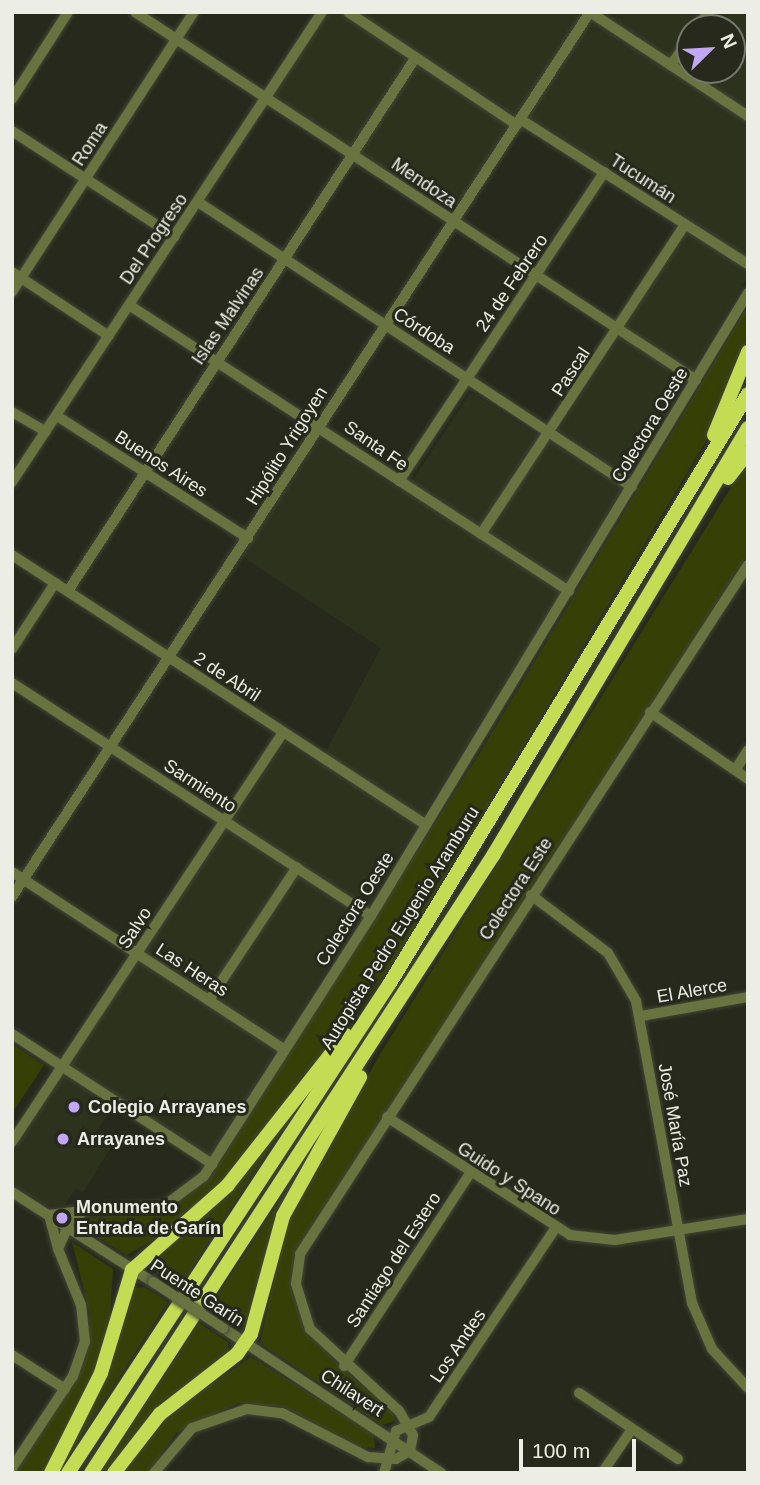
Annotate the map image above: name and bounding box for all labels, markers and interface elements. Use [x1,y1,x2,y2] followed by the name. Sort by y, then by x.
[676,14,746,84] north arrow
[716,31,741,52] text: N
[68,118,112,170] street label: Roma
[606,150,680,208] street label: Tucumán
[387,153,461,213] street label: Mendoza
[116,189,192,289] street label: Del Progreso
[471,230,553,336] street label: 24 de Febrero
[187,263,269,369] street label: Islas Malvinas
[389,303,459,359] street label: Córdoba
[547,343,595,401] street label: Pascal
[607,364,693,486] street label: Colectora Oeste
[242,383,332,509] street label: Hipólito Yrigoyen
[340,416,412,476] street label: Santa Fe
[110,426,212,502] street label: Buenos Aires
[189,647,265,707] street label: 2 de Abril
[160,755,240,817] street label: Sarmiento
[316,802,484,1054] street label: Autopista Pedro Eugenio Aramburu
[475,834,557,944] street label: Colectora Este
[311,848,399,970] street label: Colectora Oeste
[114,903,156,953] street label: Salvo
[152,939,232,1001] street label: Las Heras
[655,974,729,1008] street label: El Alerce
[654,1062,696,1188] street label: José María Paz
[88,1096,247,1118] place label: Colegio Arrayanes
[66,1099,82,1115] marker: Colegio Arrayanes
[77,1128,165,1150] place label: Arrayanes
[55,1131,71,1147] marker: Arrayanes
[453,1138,565,1220] street label: Guido y Spano
[342,1188,446,1332] street label: Santiago del Estero
[76,1197,221,1240] place label: Monumento Entrada de Garín
[54,1210,70,1226] marker: Monumento Entrada de Garín
[146,1255,248,1331] street label: Puente Garín
[425,1305,491,1387] street label: Los Andes
[316,1365,388,1421] street label: Chilavert
[522,1426,639,1470] scale bar
[532,1439,590,1462] text: 100 m

